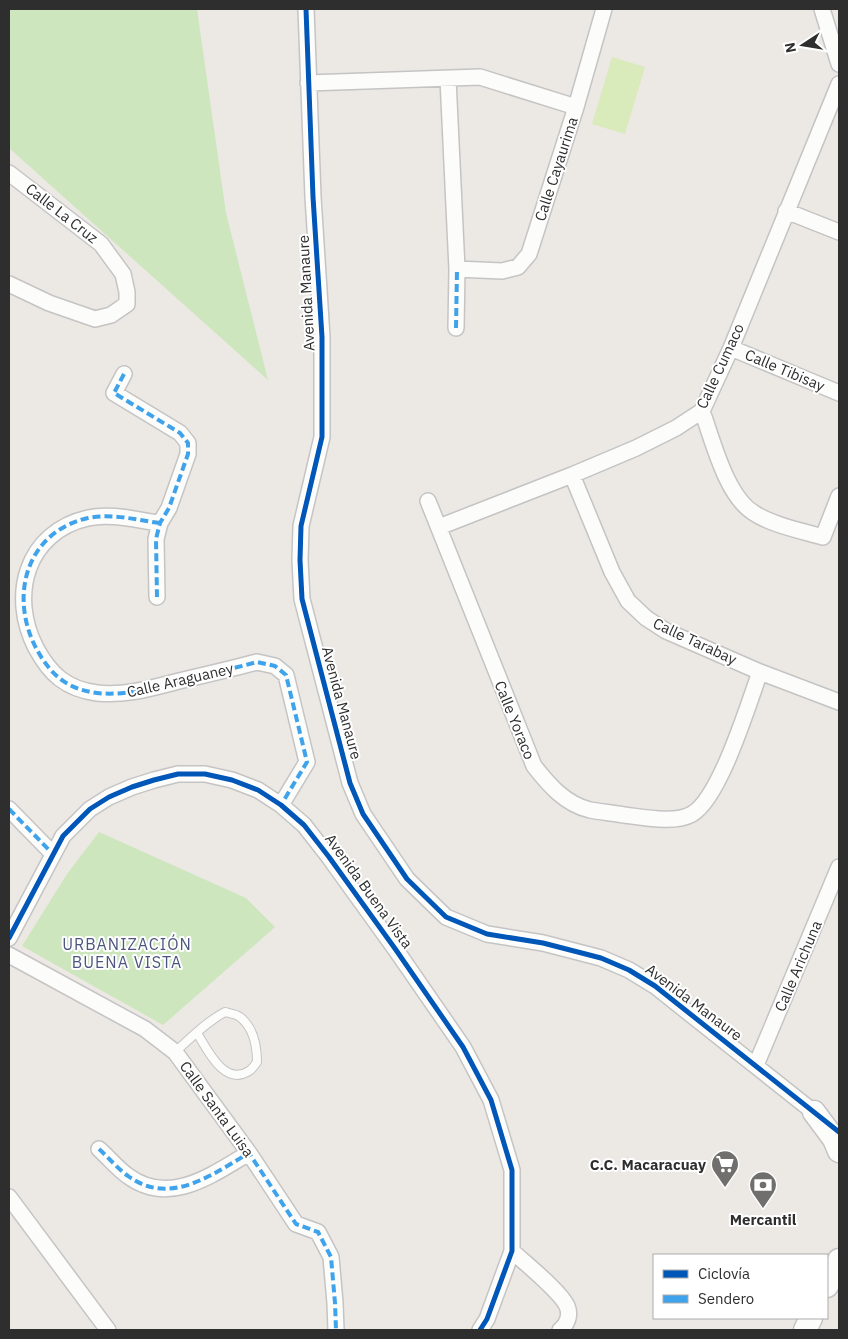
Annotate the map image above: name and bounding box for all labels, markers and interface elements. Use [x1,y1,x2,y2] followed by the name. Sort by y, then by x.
[778,20,828,70] north arrow
[780,41,800,55] text: N
[530,114,582,224] street label: Calle Cayaurima
[22,179,102,247] street label: Calle La Cruz
[293,234,319,352] street label: Avenida Manaure
[692,320,748,412] street label: Calle Cumaco
[742,345,828,395] street label: Calle Tibisay
[650,613,740,669] street label: Calle Tarabay
[318,644,366,762] street label: Avenida Manaure
[125,658,236,701] street label: Calle Araguaney
[491,678,539,762] street label: Calle Yoraco
[321,830,417,952] street label: Avenida Buena Vista
[770,918,826,1014] street label: Calle Arichuna
[62,933,192,972] district label: URBANIZACIÓN BUENA VISTA
[642,959,746,1045] street label: Avenida Manaure
[176,1057,258,1161] street label: Calle Santa Luisa
[710,1149,740,1188] supermarket icon: C.C. Macaracuay
[590,1155,706,1174] place label: C.C. Macaracuay
[748,1170,778,1209] bank icon: Mercantil
[730,1210,797,1229] place label: Mercantil
[653,1254,828,1319] legend
[698,1264,750,1283] text: Ciclovía
[698,1289,754,1308] text: Sendero

